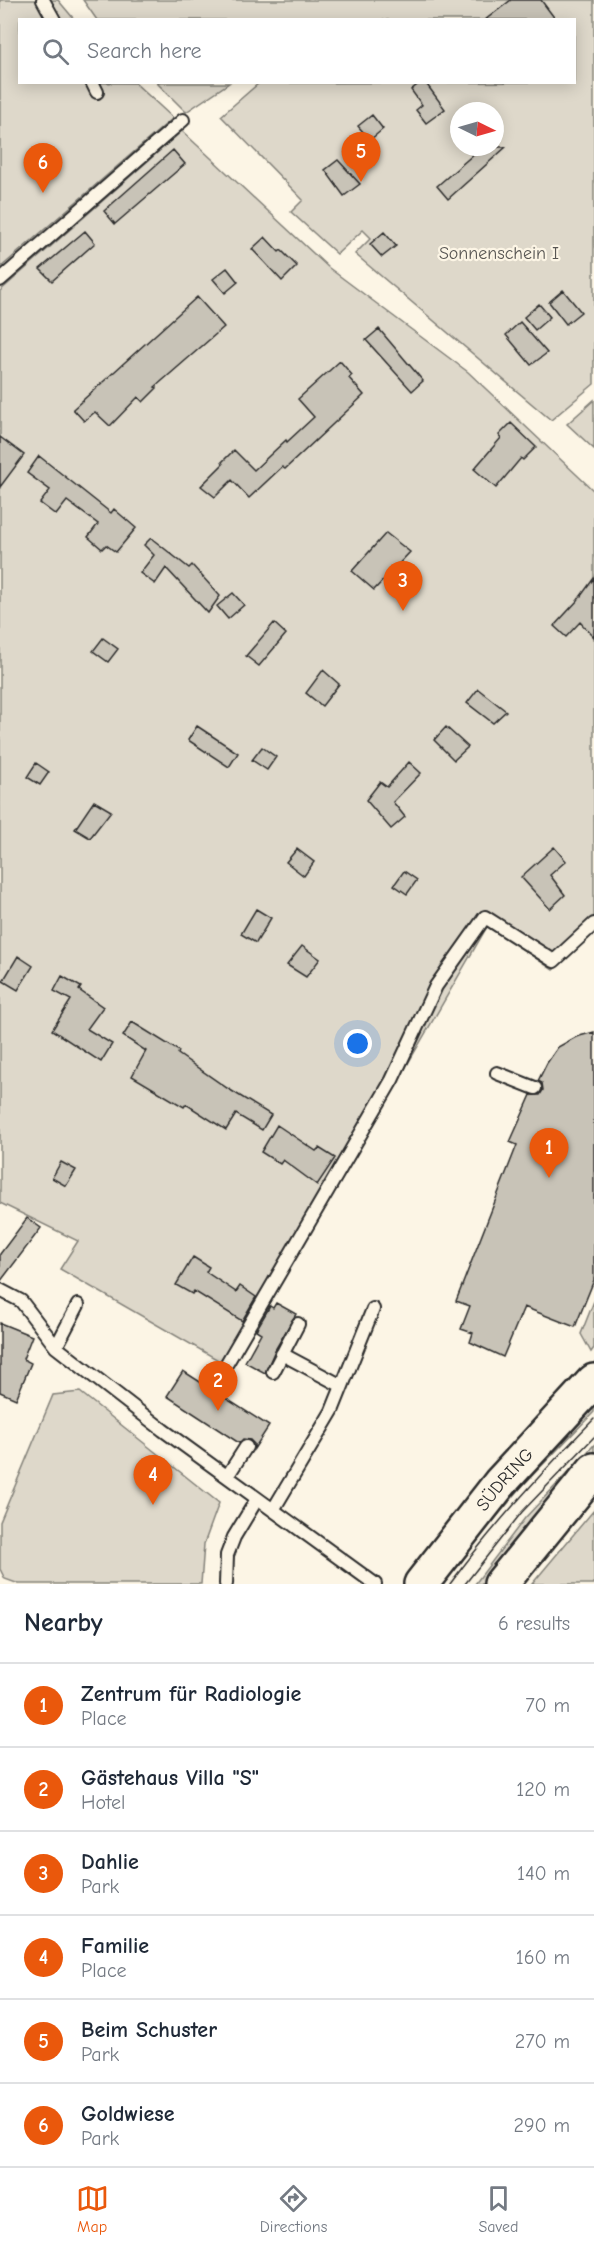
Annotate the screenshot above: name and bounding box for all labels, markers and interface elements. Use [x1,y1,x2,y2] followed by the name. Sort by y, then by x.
[18,18,576,84] search box
[39,35,72,68] icon: search
[87,38,202,64] text: Search here
[450,102,504,156] north arrow
[342,132,380,182] pin: 5
[24,144,63,193] pin: 6
[439,243,559,264] park label: Sonnenschein I
[384,562,422,611] pin: 3
[343,1029,372,1058] your location
[530,1128,568,1178] pin: 1
[198,1362,238,1411] pin: 2
[472,1444,538,1515] street label: SÜDRING
[134,1456,172,1505] pin: 4
[24,1608,103,1638] text: Nearby
[498,1612,570,1635] text: 6 results
[81,1681,301,1707] text: Zentrum für Radiologie
[40,1694,47,1717] text: 1
[525,1694,570,1717] text: 70 m
[81,1707,127,1730] text: Place
[81,1765,259,1791] text: Gästehaus Villa "S"
[39,1778,48,1801] text: 2
[516,1778,570,1801] text: 120 m
[81,1791,125,1814] text: Hotel
[81,1849,139,1875] text: Dahlie
[39,1862,48,1885] text: 3
[517,1862,570,1885] text: 140 m
[81,1875,119,1898] text: Park
[81,1933,149,1959] text: Familie
[39,1946,48,1969] text: 4
[516,1946,570,1969] text: 160 m
[81,1959,127,1982] text: Place
[81,2017,217,2043] text: Beim Schuster
[38,2030,49,2053] text: 5
[515,2030,570,2053] text: 270 m
[81,2043,119,2066] text: Park
[81,2101,175,2127] text: Goldwiese
[38,2114,49,2137] text: 6
[514,2114,570,2137] text: 290 m
[81,2127,119,2150] text: Park
[76,2182,109,2236] tab: Map
[260,2182,327,2236] tab: Directions
[478,2182,518,2236] tab: Saved

